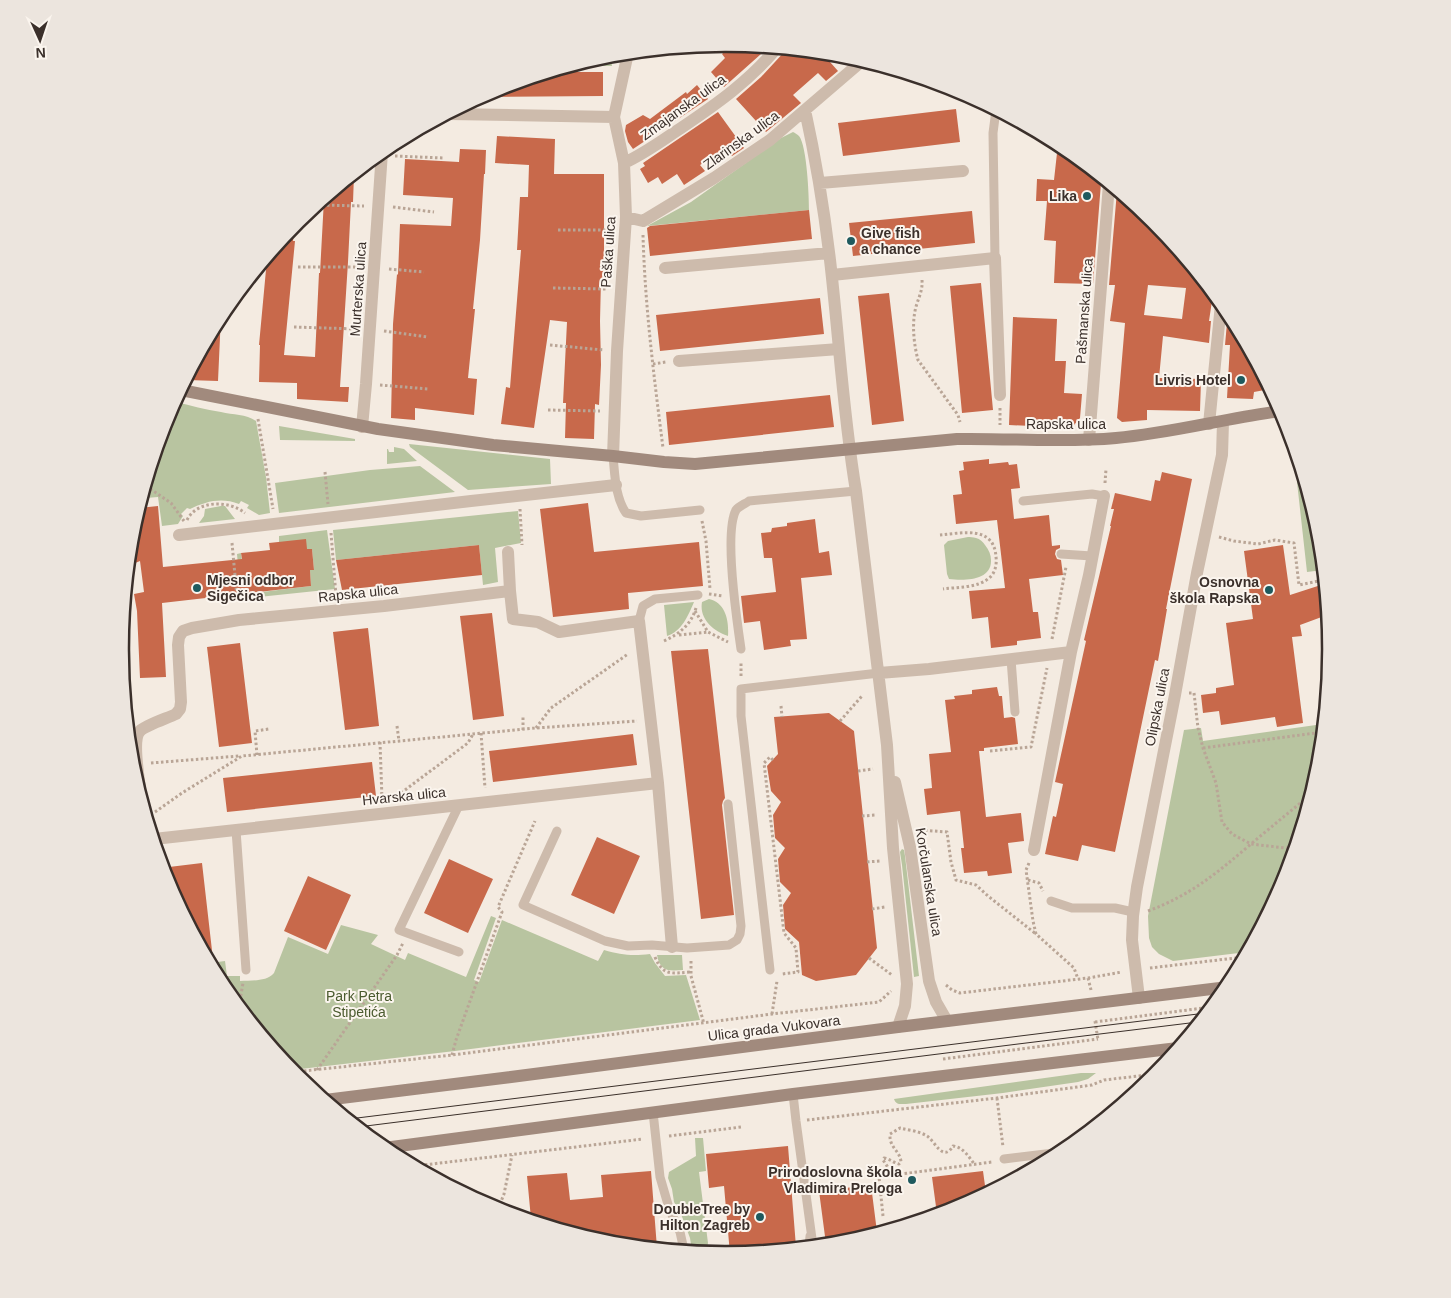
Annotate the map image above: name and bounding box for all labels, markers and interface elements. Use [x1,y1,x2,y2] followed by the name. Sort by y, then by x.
[15,15,65,65] north arrow
[35,45,46,61] text: N
[637,71,729,143] street label: Zmajanska ulica
[700,107,782,173] street label: Zlarinska ulica
[1049,188,1077,204] place label: Lika
[1081,190,1093,202] marker: Lika
[598,216,618,288] street label: Paška ulica
[861,225,921,257] place label: Give fish a chance
[845,235,857,247] marker: Give fish a chance
[347,241,369,337] street label: Murterska ulica
[1072,257,1096,364] street label: Pašmanska ulica
[1155,372,1231,388] place label: Livris Hotel
[1235,374,1247,386] marker: Livris Hotel
[1026,416,1106,432] street label: Rapska ulica
[207,572,295,604] place label: Mjesni odbor Sigečica
[1170,574,1259,606] place label: Osnovna škola Rapska
[317,581,399,605] street label: Rapska ulica
[191,582,203,594] marker: Mjesni odbor Sigečica
[1263,584,1275,596] marker: Osnovna škola Rapska
[1142,666,1172,747] street label: Olipska ulica
[361,784,447,808] street label: Hvarska ulica
[913,827,946,938] street label: Korčulanska ulica
[326,988,392,1020] park label: Park Petra Stipetića
[707,1012,841,1044] street label: Ulica grada Vukovara
[768,1164,902,1196] place label: Prirodoslovna škola Vladimira Preloga
[906,1174,918,1186] marker: Prirodoslovna škola Vladimira Preloga
[654,1201,750,1233] place label: DoubleTree by Hilton Zagreb
[754,1211,766,1223] marker: DoubleTree by Hilton Zagreb

